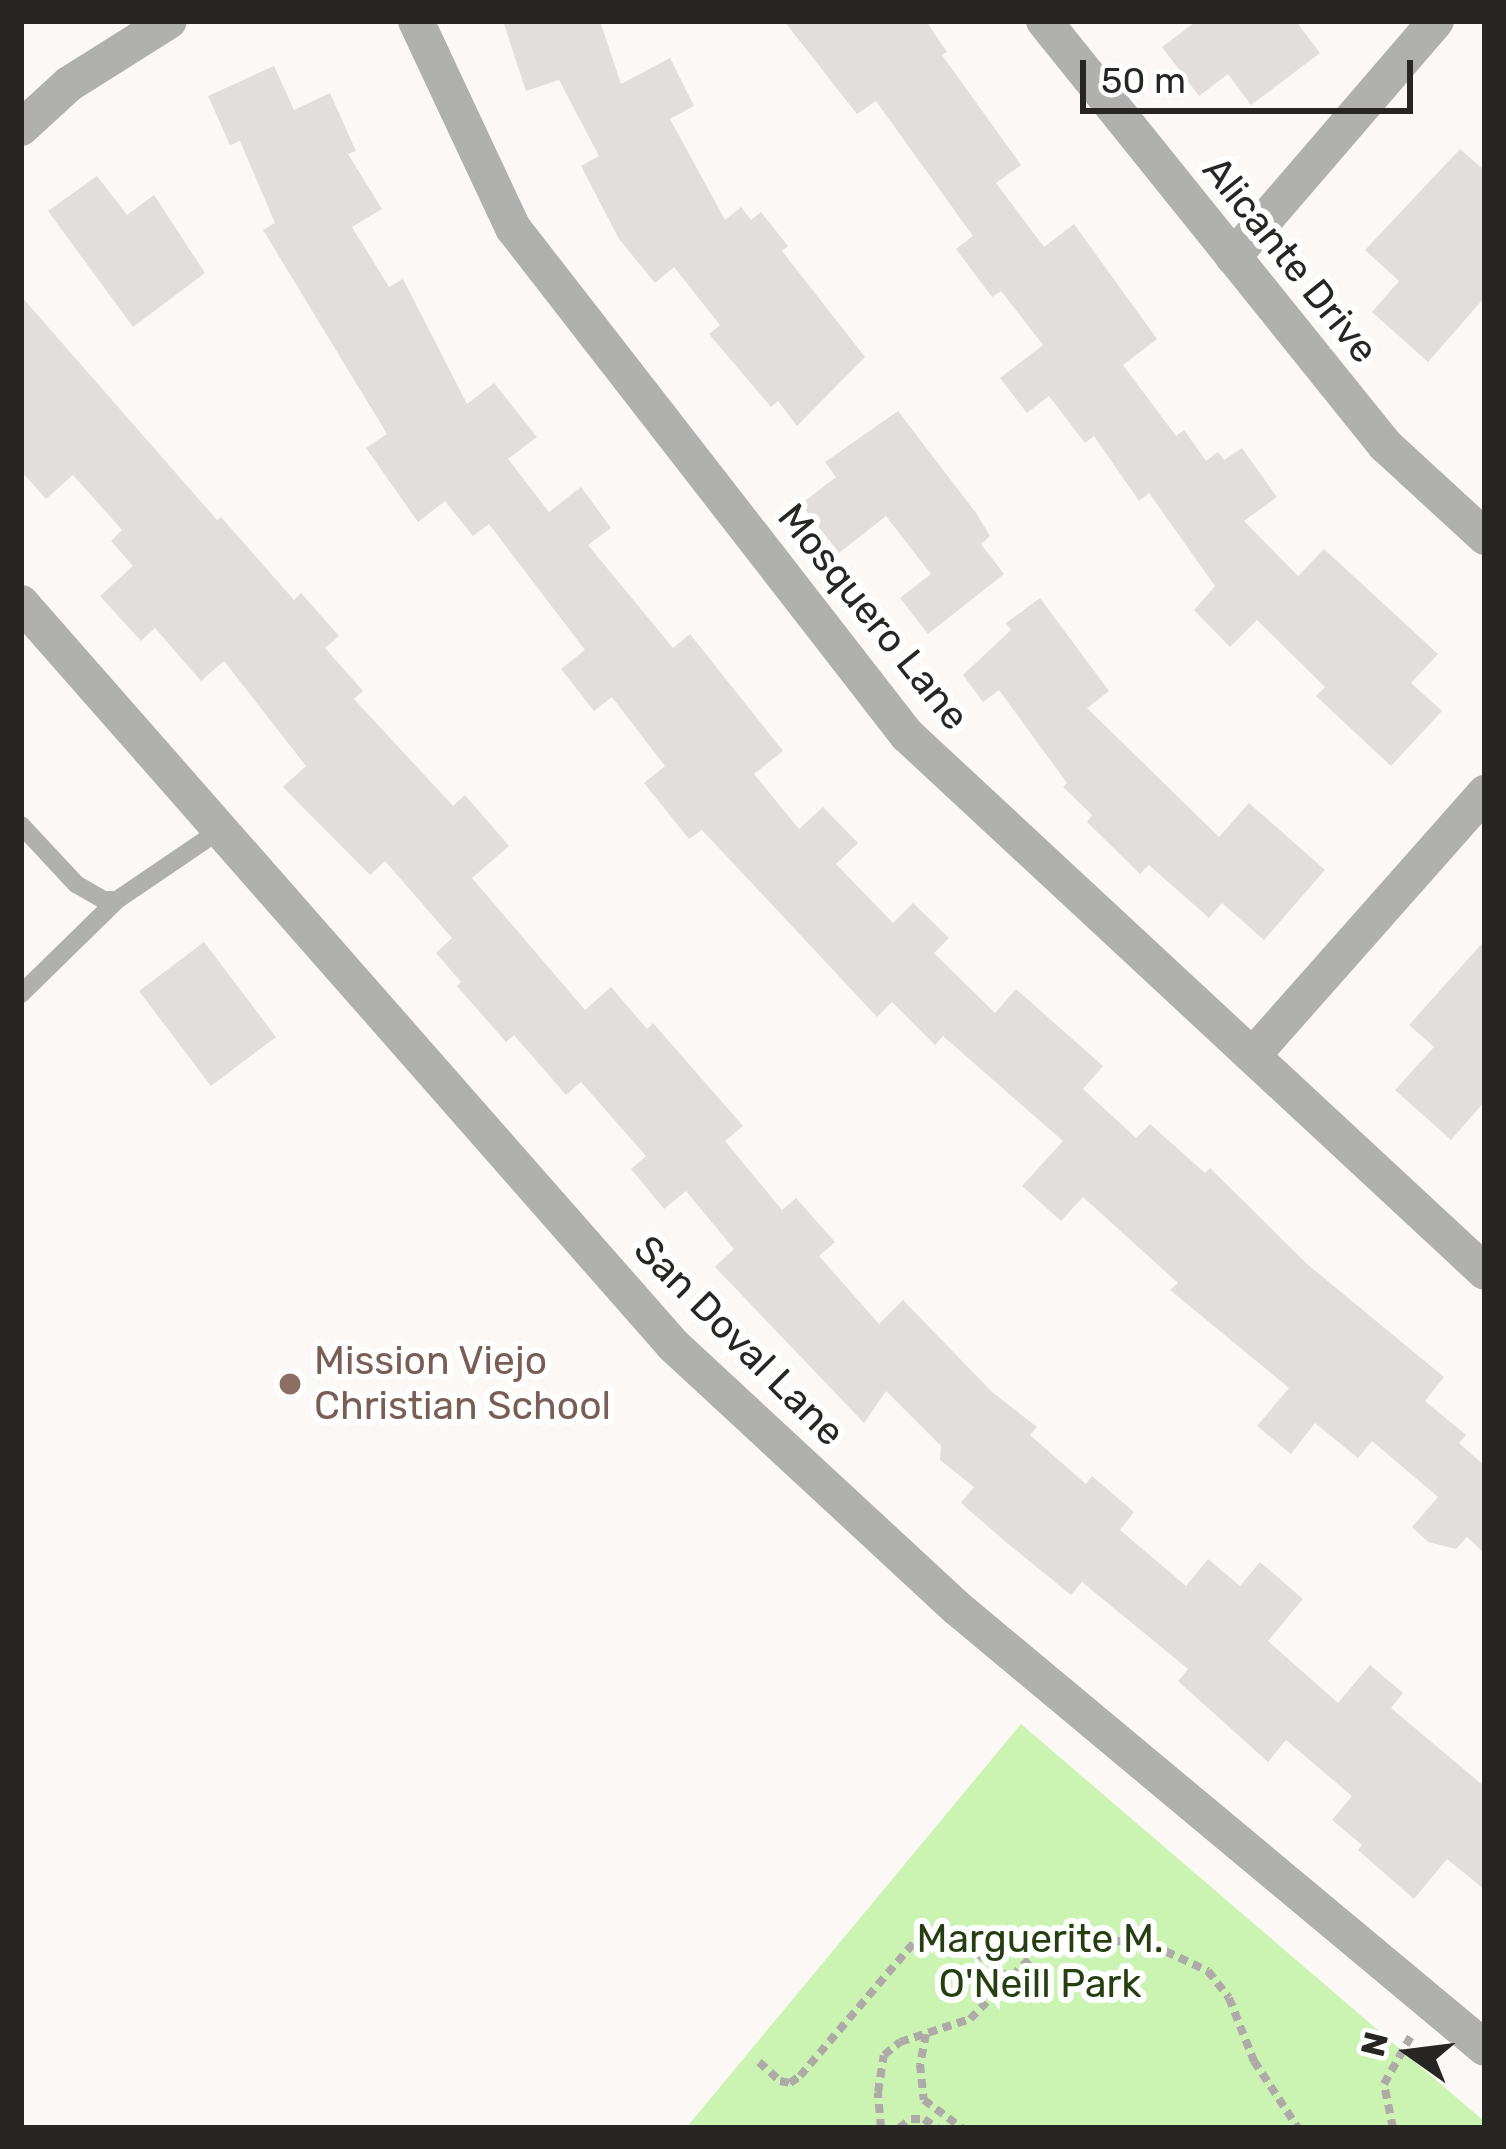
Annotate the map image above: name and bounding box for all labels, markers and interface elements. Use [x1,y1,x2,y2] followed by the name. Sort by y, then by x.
[1086,36,1419,110] scale bar
[1101,59,1186,102] text: 50 m
[1193,147,1387,373] street label: Alicante Drive
[768,495,978,739] street label: Mosquero Lane
[624,1226,854,1456] street label: San Doval Lane
[314,1339,611,1430] place label: Mission Viejo Christian School
[277,1371,303,1397] marker: Mission Viejo Christian School
[917,1917,1163,2008] park label: Marguerite M. O'Neill Park
[1350,1993,1470,2113] north arrow
[1353,2028,1396,2060] text: N

